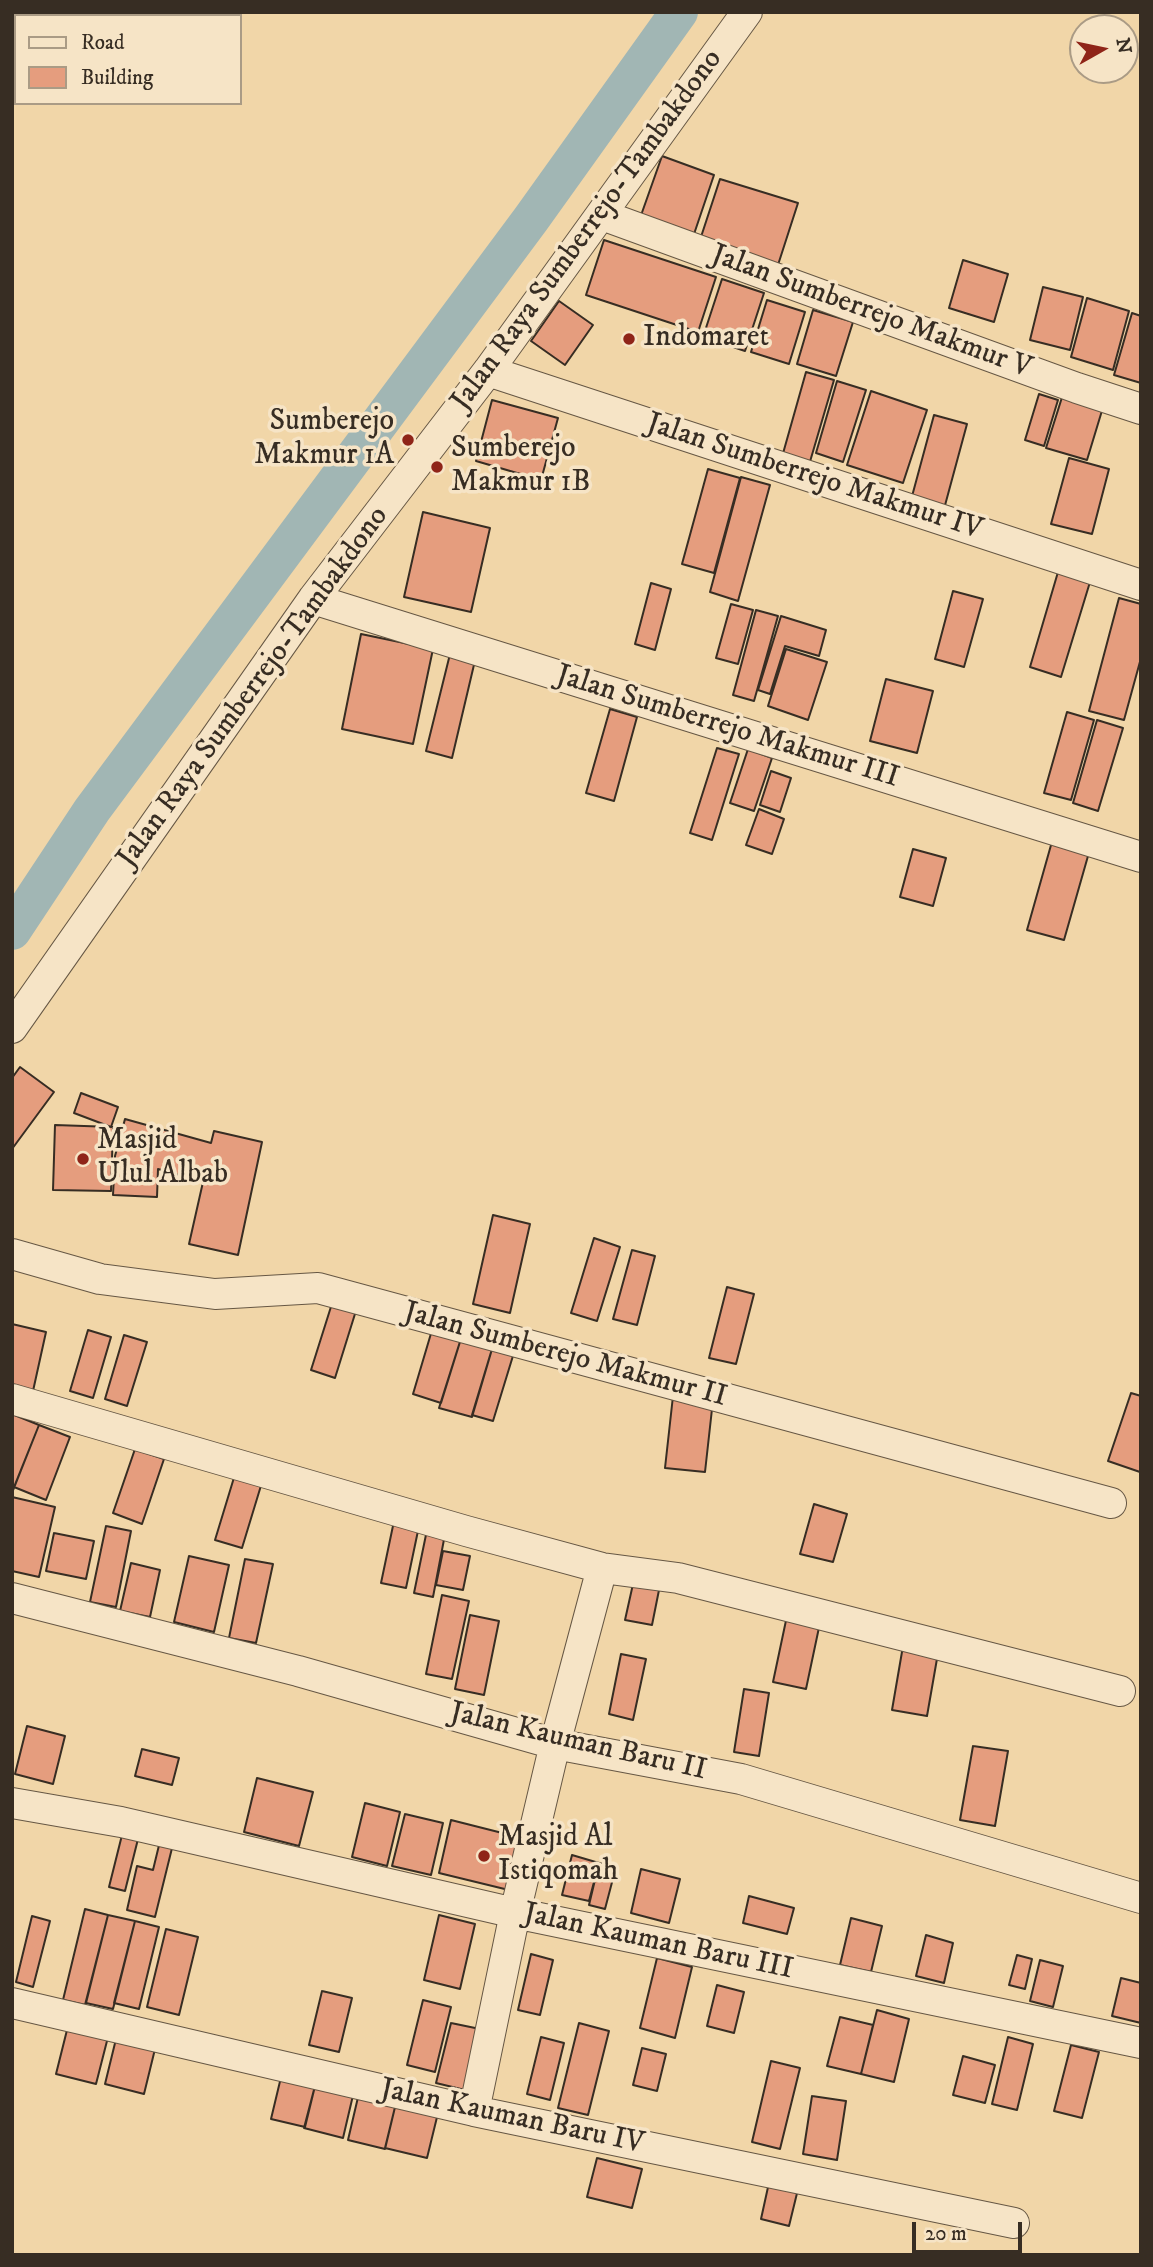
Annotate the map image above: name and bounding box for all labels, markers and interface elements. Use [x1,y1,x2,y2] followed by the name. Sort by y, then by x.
[14,14,242,105] legend
[1069,14,1139,84] north arrow
[81,30,125,56] text: Road
[1111,36,1136,55] text: N
[445,43,731,419] street label: Jalan Raya Sumberrejo-Tambakdono
[81,65,153,91] text: Building
[706,238,1036,388] street label: Jalan Sumberrejo Makmur V
[643,321,769,357] place label: Indomaret
[621,331,637,347] marker: Indomaret
[254,405,394,476] place label: Sumberejo Makmur 1A
[642,407,986,549] street label: Jalan Sumberrejo Makmur IV
[400,432,416,448] marker: Sumberejo Makmur 1A
[451,432,591,503] place label: Sumberejo Makmur 1B
[429,459,445,475] marker: Sumberejo Makmur 1B
[111,500,397,876] street label: Jalan Raya Sumberrejo-Tambakdono
[551,659,903,797] street label: Jalan Sumberrejo Makmur III
[97,1124,228,1194] place label: Masjid Ulul Albab
[75,1151,91,1167] marker: Masjid Ulul Albab
[399,1296,731,1416] street label: Jalan Sumberejo Makmur II
[446,1696,710,1790] street label: Jalan Kauman Baru II
[498,1821,618,1892] place label: Masjid Al Istiqomah
[476,1848,492,1864] marker: Masjid Al Istiqomah
[520,1897,796,1989] street label: Jalan Kauman Baru III
[377,2072,647,2164] street label: Jalan Kauman Baru IV
[915,2208,1025,2252] scale bar
[925,2221,967,2247] text: 20 m

